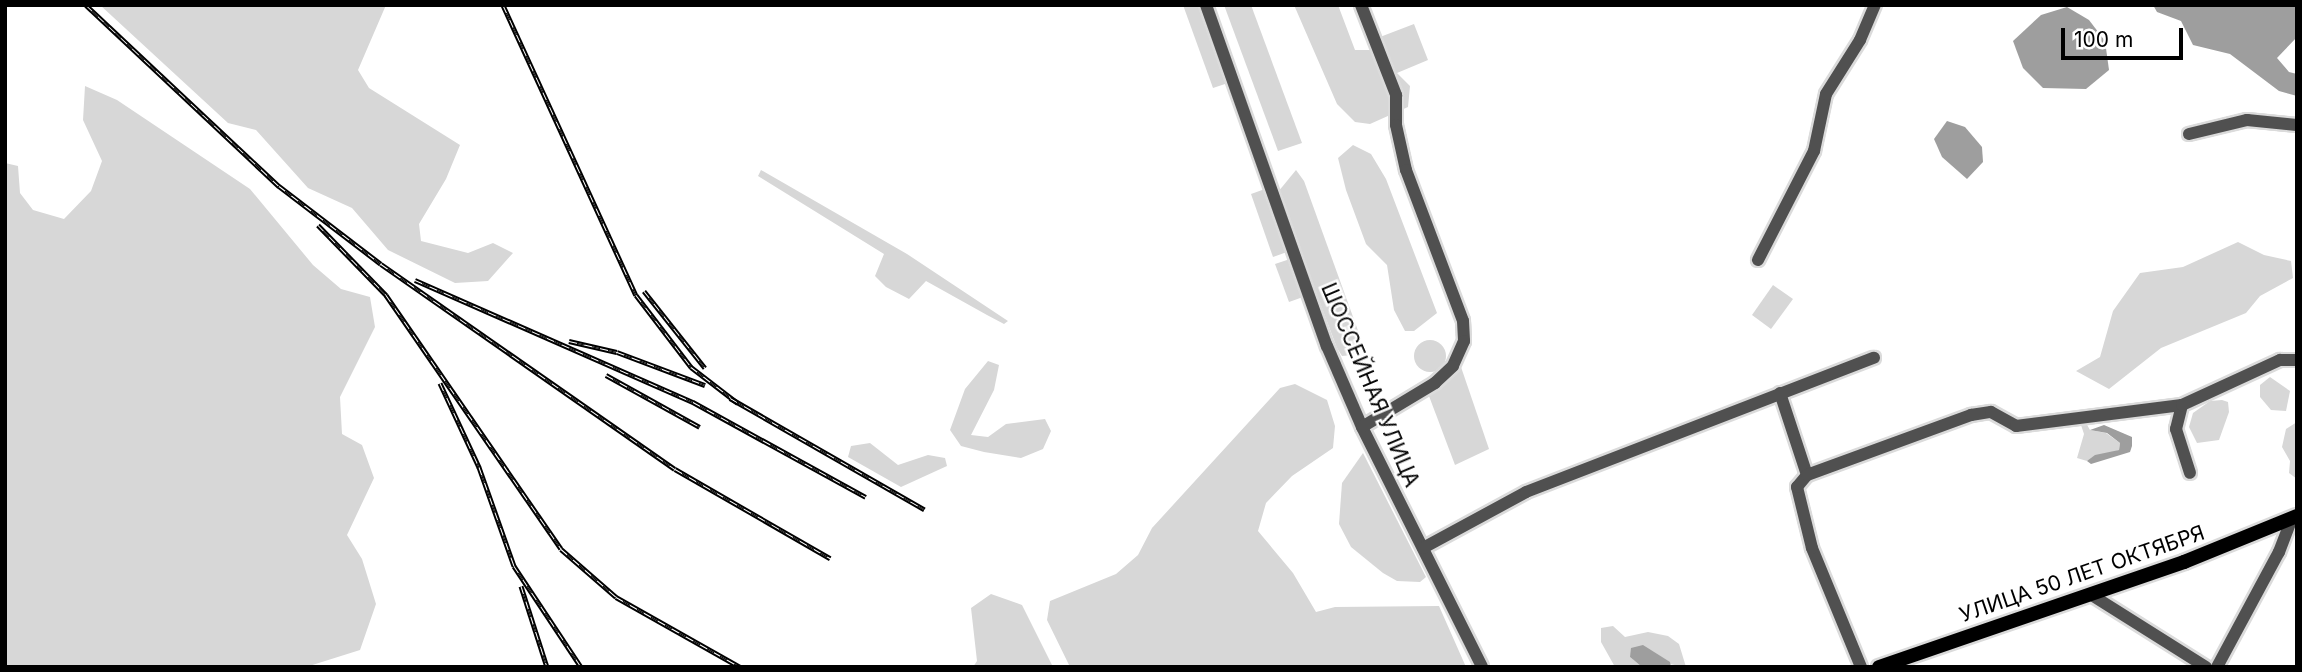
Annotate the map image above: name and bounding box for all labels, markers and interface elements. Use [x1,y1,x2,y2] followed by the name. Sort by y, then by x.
[2064,14,2186,58] scale bar
[2074,27,2133,52] text: 100 m
[1316,279,1424,491] street label: ШОССЕЙНАЯ УЛИЦА
[1956,520,2208,628] street label: УЛИЦА 50 ЛЕТ ОКТЯБРЯ

